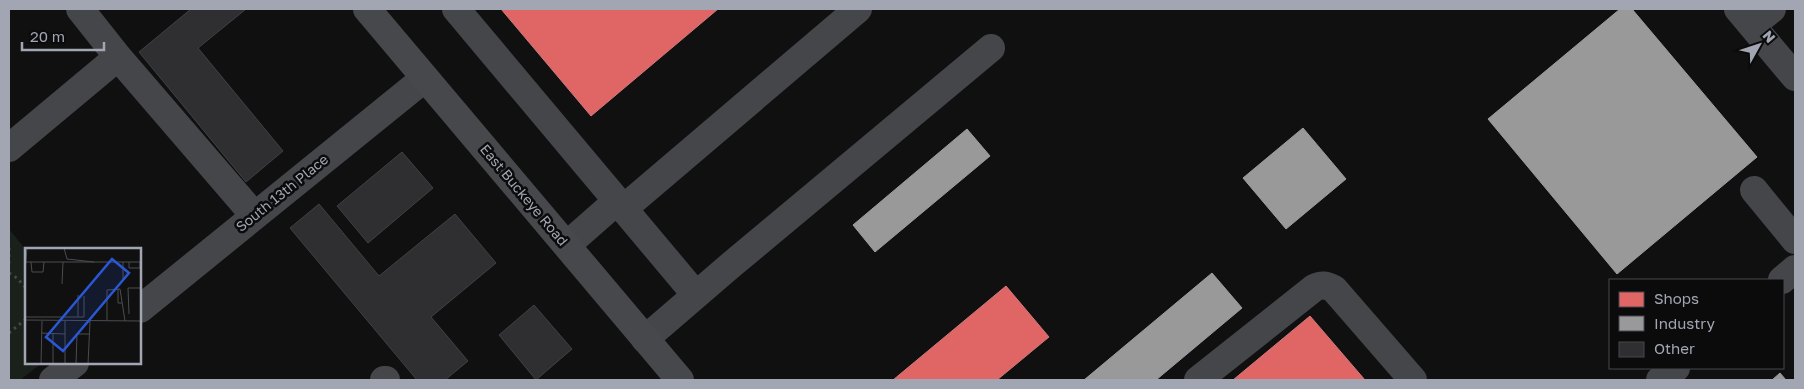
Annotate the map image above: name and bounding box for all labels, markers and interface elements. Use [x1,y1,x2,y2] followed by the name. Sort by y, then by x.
[22,20,105,52] scale bar
[1734,20,1784,70] north arrow
[30,27,65,45] text: 20 m
[1759,27,1779,46] text: N
[477,140,572,249] street label: East Buckeye Road
[232,150,331,235] street label: South 13th Place
[25,248,141,364] inset map
[1609,279,1784,369] legend
[1654,289,1699,307] text: Shops
[1654,314,1715,332] text: Industry
[1654,339,1695,357] text: Other

